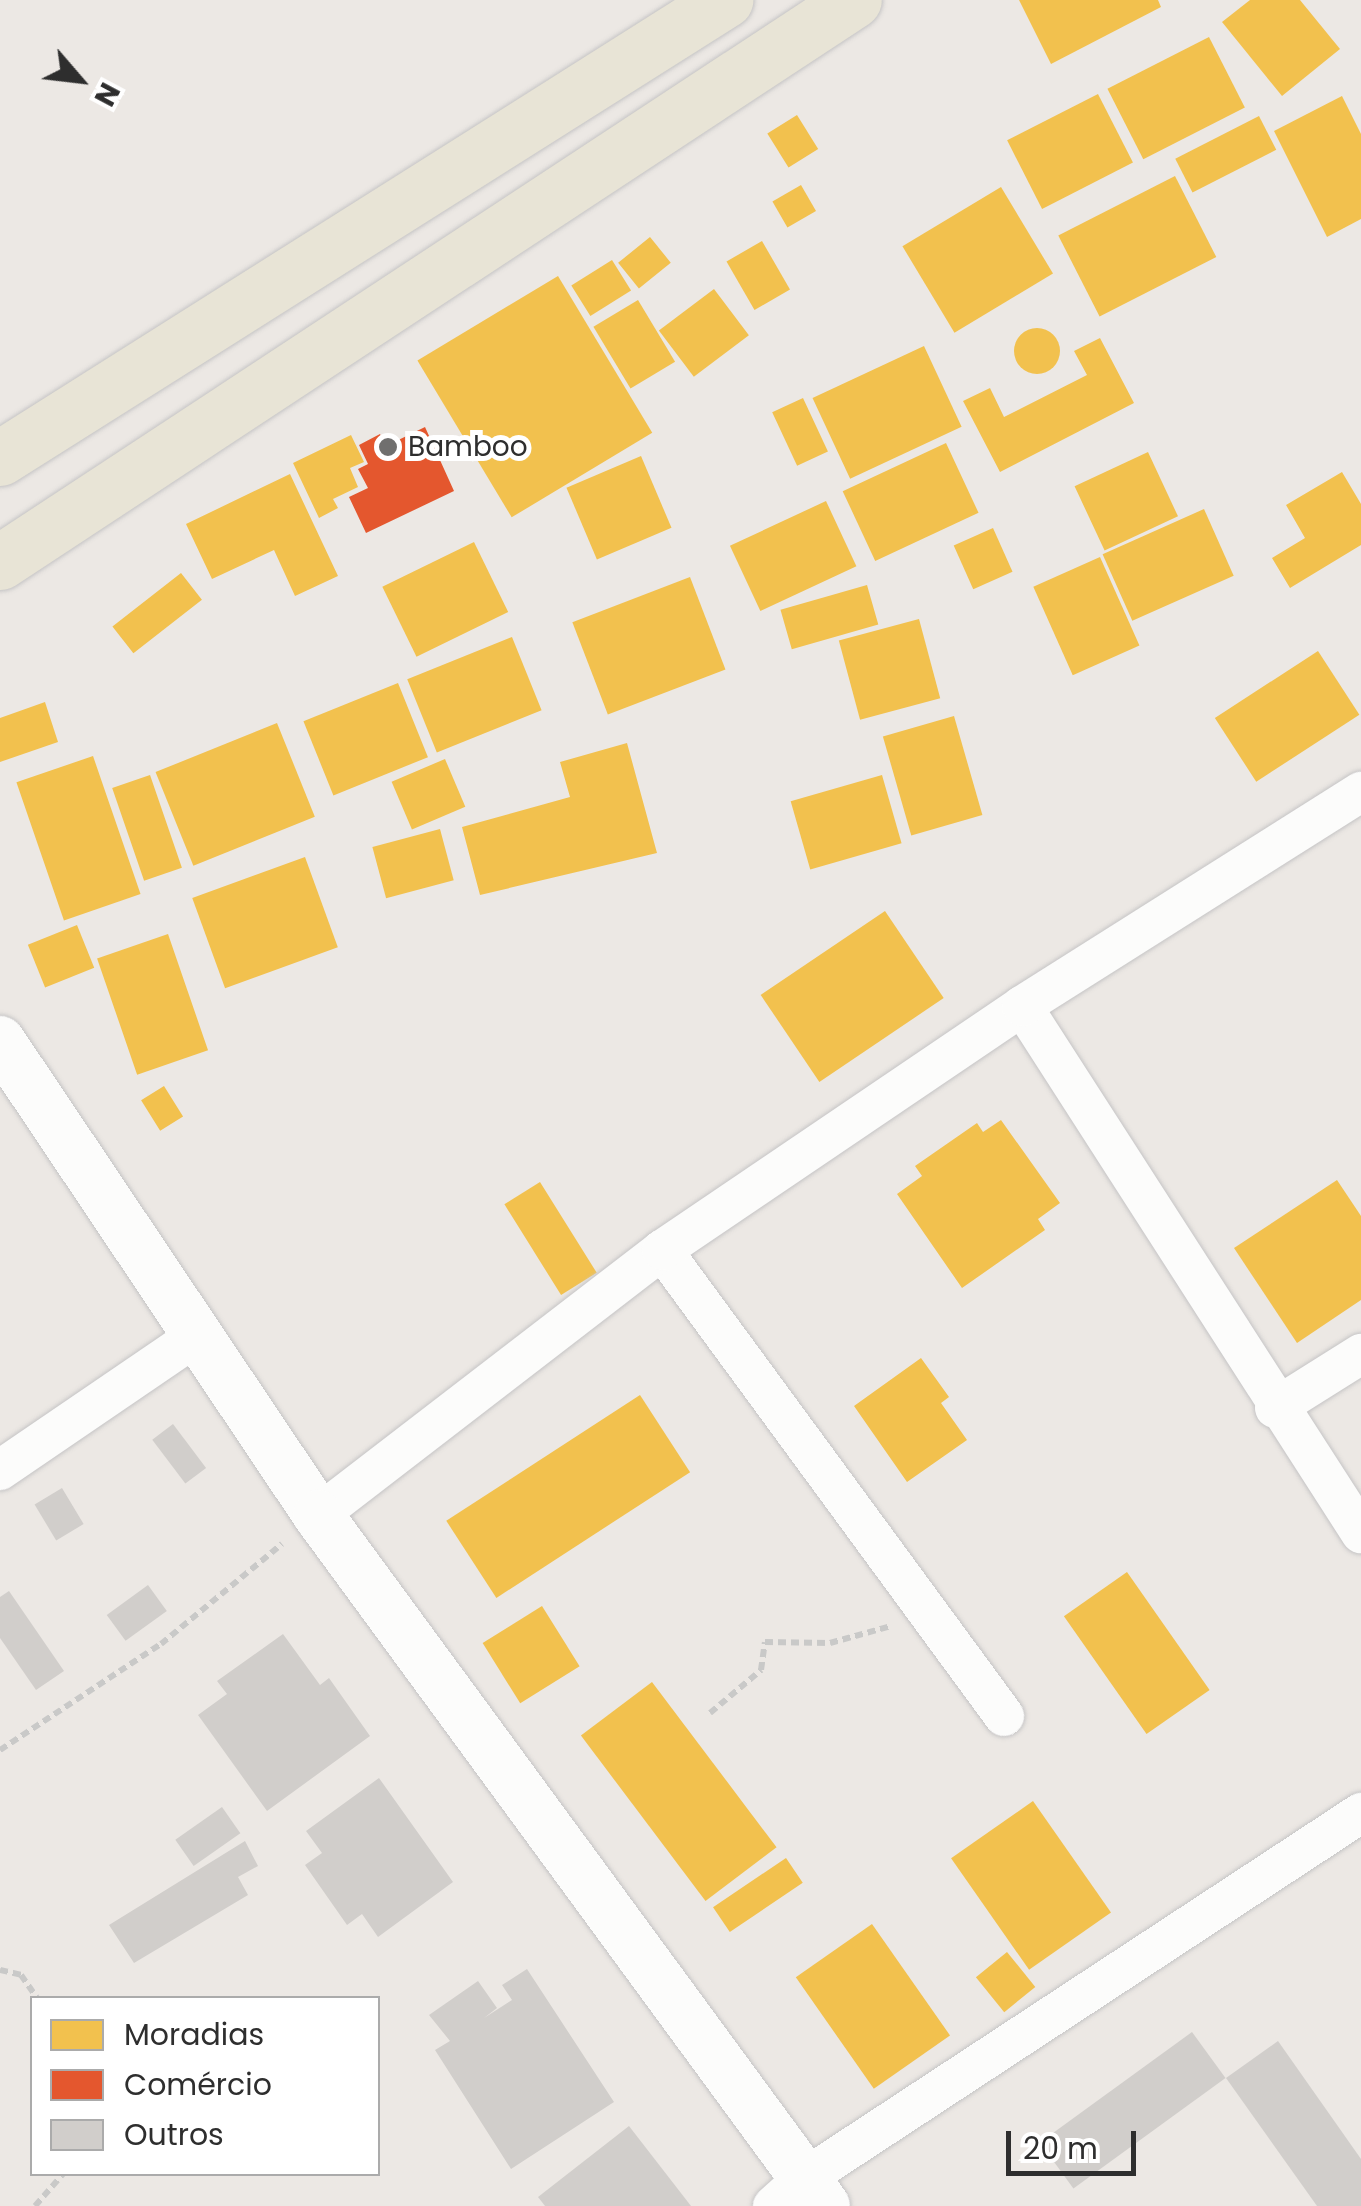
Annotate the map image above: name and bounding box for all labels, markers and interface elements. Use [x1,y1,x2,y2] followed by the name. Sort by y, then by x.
[30,30,130,130] north arrow
[85,76,129,113] text: N
[408,430,528,464] place label: Bamboo
[377,436,399,458] marker: Bamboo
[30,1996,380,2176] legend
[124,2013,264,2056] text: Moradias
[124,2063,272,2106] text: Comércio
[1011,2111,1141,2173] scale bar
[124,2113,224,2156] text: Outros
[1023,2127,1098,2170] text: 20 m

